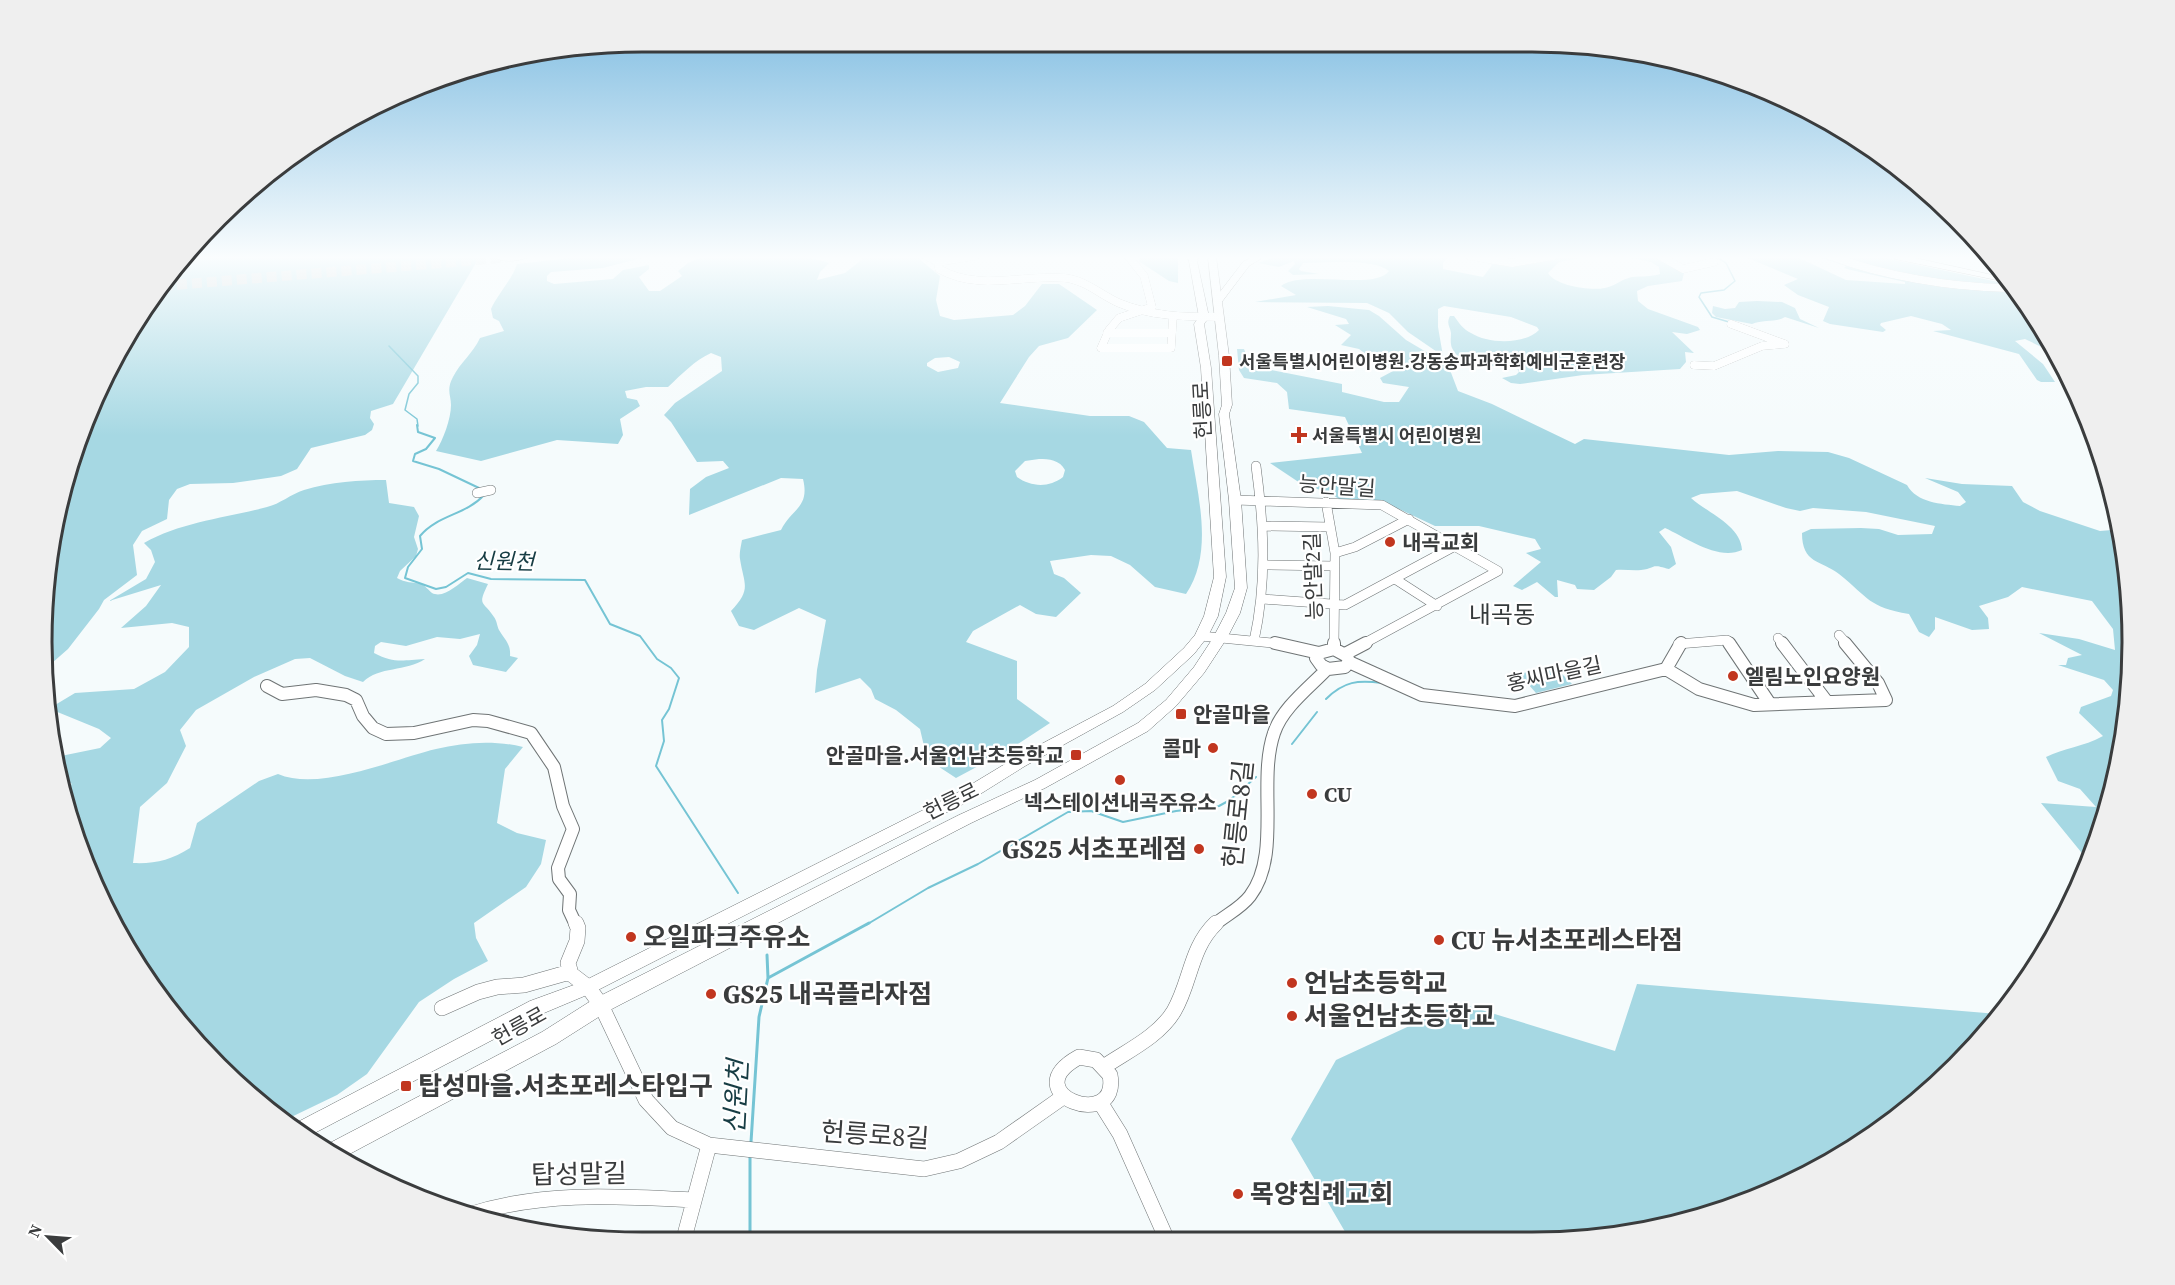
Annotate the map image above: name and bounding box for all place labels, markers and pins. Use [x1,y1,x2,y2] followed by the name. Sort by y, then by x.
[1239,349,1626,374] place label: 서울특별시어린이병원.강동송파과학화예비군훈련장
[1220,354,1234,368] marker: 서울특별시어린이병원.강동송파과학화예비군훈련장
[1312,423,1481,448] place label: 서울특별시 어린이병원
[1290,426,1308,444] marker: 서울특별시 어린이병원
[1402,528,1479,557] place label: 내곡교회
[1383,535,1397,549] marker: 내곡교회
[1745,662,1880,691] place label: 엘림노인요양원
[1726,669,1740,683] marker: 엘림노인요양원
[1193,700,1270,729] place label: 안골마을
[1174,707,1188,721] marker: 안골마을
[1162,734,1201,763] place label: 콜마
[826,741,1064,770] place label: 안골마을.서울언남초등학교
[1206,741,1220,755] marker: 콜마
[1069,748,1083,762] marker: 안골마을.서울언남초등학교
[1113,773,1127,787] marker: 넥스테이션내곡주유소
[1324,780,1352,809] place label: CU
[1305,787,1319,801] marker: CU
[1023,788,1217,817] place label: 넥스테이션내곡주유소
[1002,831,1187,867] place label: GS25 서초포레점
[1192,842,1206,856] marker: GS25 서초포레점
[643,919,810,955] place label: 오일파크주유소
[1451,922,1683,958] place label: CU 뉴서초포레스타점
[624,930,638,944] marker: 오일파크주유소
[1432,933,1446,947] marker: CU 뉴서초포레스타점
[1304,965,1448,1001] place label: 언남초등학교
[723,976,932,1012] place label: GS25 내곡플라자점
[1285,976,1299,990] marker: 언남초등학교
[704,987,718,1001] marker: GS25 내곡플라자점
[1304,998,1495,1034] place label: 서울언남초등학교
[1285,1009,1299,1023] marker: 서울언남초등학교
[418,1068,713,1104] place label: 탑성마을.서초포레스타입구
[399,1079,413,1093] marker: 탑성마을.서초포레스타입구
[1250,1176,1394,1212] place label: 목양침례교회
[1231,1187,1245,1201] marker: 목양침례교회

